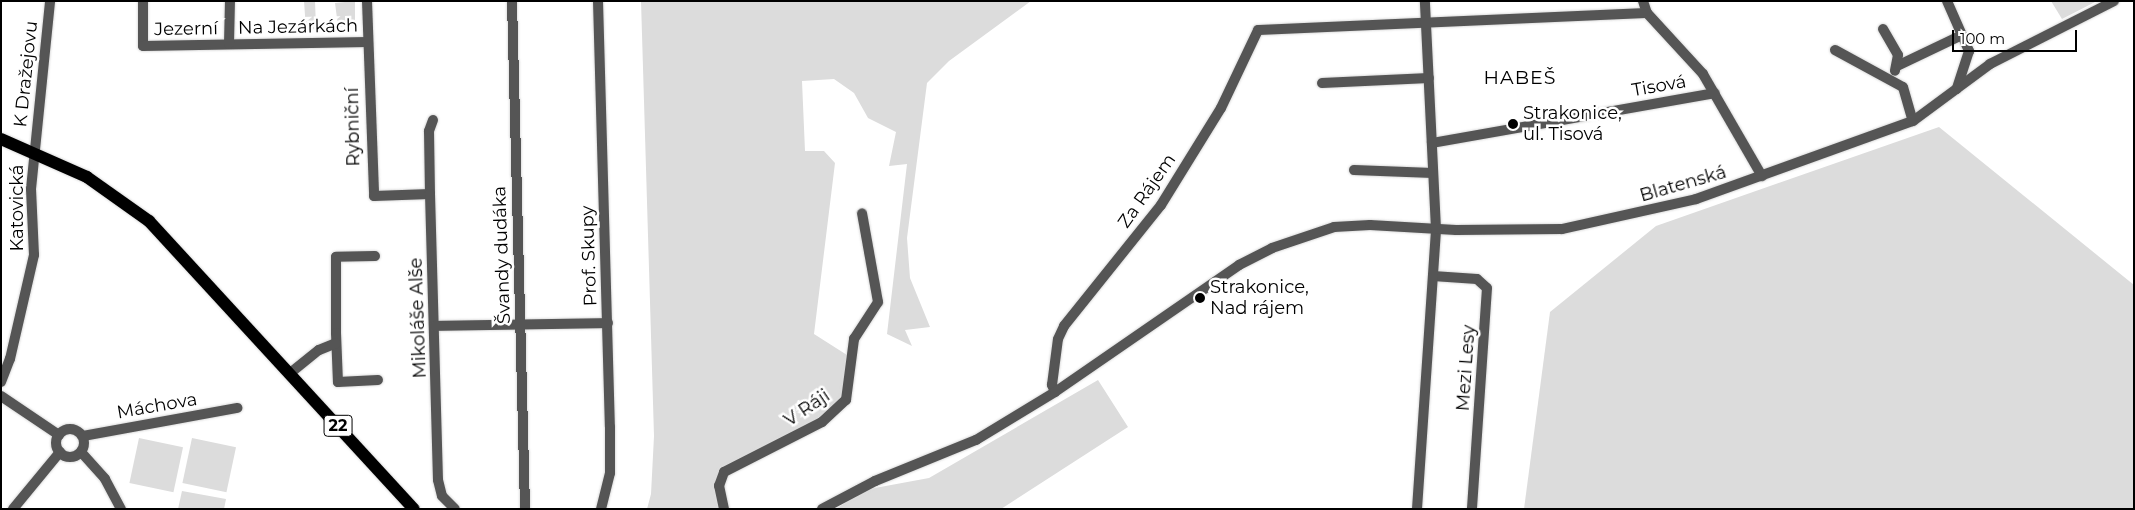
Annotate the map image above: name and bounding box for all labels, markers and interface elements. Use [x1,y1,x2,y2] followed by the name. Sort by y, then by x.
[238,15,358,39] street label: Na Jezárkách
[154,18,218,40] street label: Jezerní
[10,20,42,128] street label: K Dražejovu
[1955,20,2080,52] scale bar
[1960,29,2005,48] text: 100 m
[1483,67,1557,89] district label: HABEŠ
[1630,71,1688,101] street label: Tisová
[342,87,364,167] street label: Rybniční
[1523,103,1622,146] place label: Strakonice, ul. Tisová
[1507,118,1519,130] marker: Strakonice, ul. Tisová
[1114,150,1180,232] street label: Za Rájem
[1637,161,1729,207] street label: Blatenská
[6,165,28,251] street label: Katovická
[489,186,515,324] street label: Švandy dudáka
[576,205,602,307] street label: Prof. Skupy
[405,257,431,379] street label: Mikoláše Alše
[1210,277,1309,320] place label: Strakonice, Nad rájem
[1194,292,1206,304] marker: Strakonice, Nad rájem
[1452,324,1480,412] street label: Mezi Lesy
[780,385,834,431] street label: V Ráji
[115,388,199,424] street label: Máchova
[323,412,353,440] road number: 22

